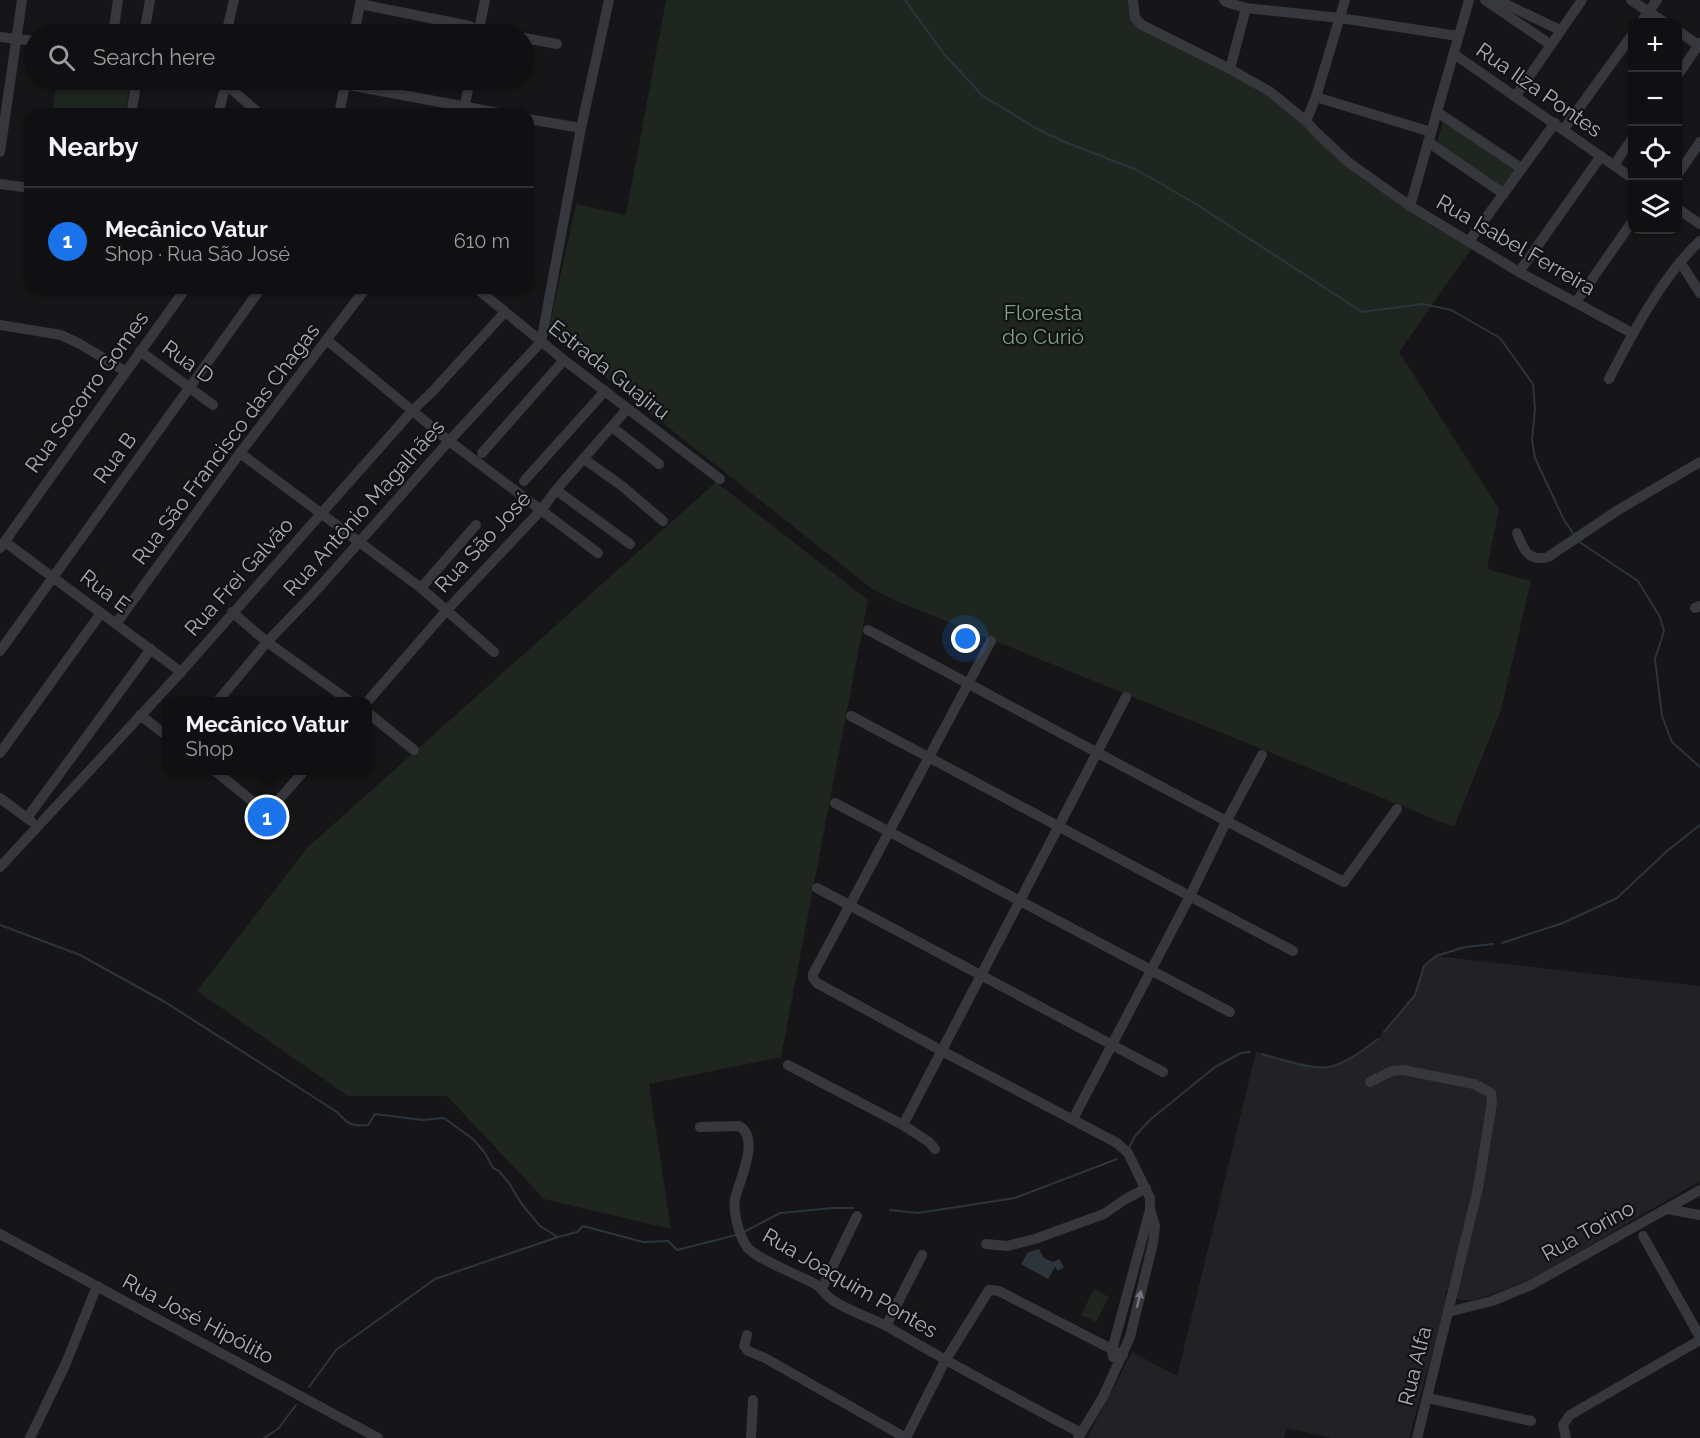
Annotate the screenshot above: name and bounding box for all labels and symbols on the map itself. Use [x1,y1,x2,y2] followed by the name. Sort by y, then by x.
[1472,37,1607,142] street label: Rua Ilza Pontes
[1432,189,1600,300] street label: Rua Isabel Ferreira
[1002,300,1084,349] park label: Floresta do Curió
[20,306,154,477] street label: Rua Socorro Gomes
[544,315,675,425] street label: Estrada Guajiru
[127,318,325,569] street label: Rua São Francisco das Chagas
[158,334,219,389] street label: Rua D
[278,414,449,601] street label: Rua Antônio Magalhães
[88,427,141,488] street label: Rua B
[429,486,536,597] street label: Rua São José
[179,512,298,641] street label: Rua Frei Galvão
[76,564,135,617] street label: Rua E
[951,624,980,653] your location
[248,794,286,840] pin: 1
[1537,1195,1638,1266] street label: Rua Torino
[758,1222,942,1343] street label: Rua Joaquim Pontes
[118,1268,278,1369] street label: Rua José Hipólito
[1135,1290,1145,1308] one-way arrow
[1393,1324,1436,1408] street label: Rua Alfa

